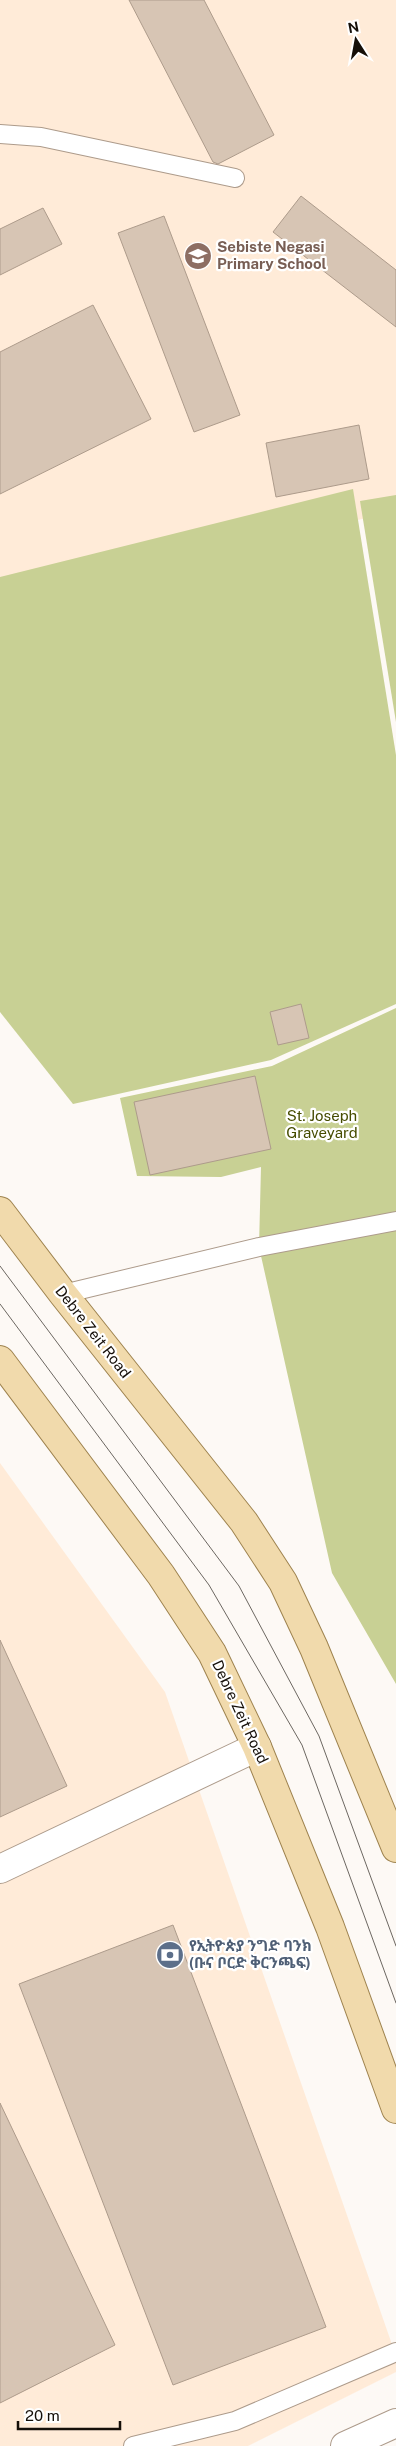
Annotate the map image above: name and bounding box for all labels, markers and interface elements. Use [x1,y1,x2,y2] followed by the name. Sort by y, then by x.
[331,15,381,65] north arrow
[347,18,360,36] text: N
[217,238,327,272] place label: Sebiste Negasi Primary School
[183,241,213,271] school or university icon: Sebiste Negasi Primary School
[286,1107,358,1141] park label: St. Joseph Graveyard
[52,1282,135,1381] street label: Debre Zeit Road
[209,1657,272,1766] street label: Debre Zeit Road
[189,1937,312,1971] place label: የኢትዮጵያ ንግድ ባንክ (ቡና ቦርድ ቅርንጫፍ)
[155,1940,185,1970] bank icon: የኢትዮጵያ ንግድ ባንክ (ቡና ቦርድ ቅርንጫፍ)
[18,2398,120,2430] scale bar
[25,2407,60,2424] text: 20 m

